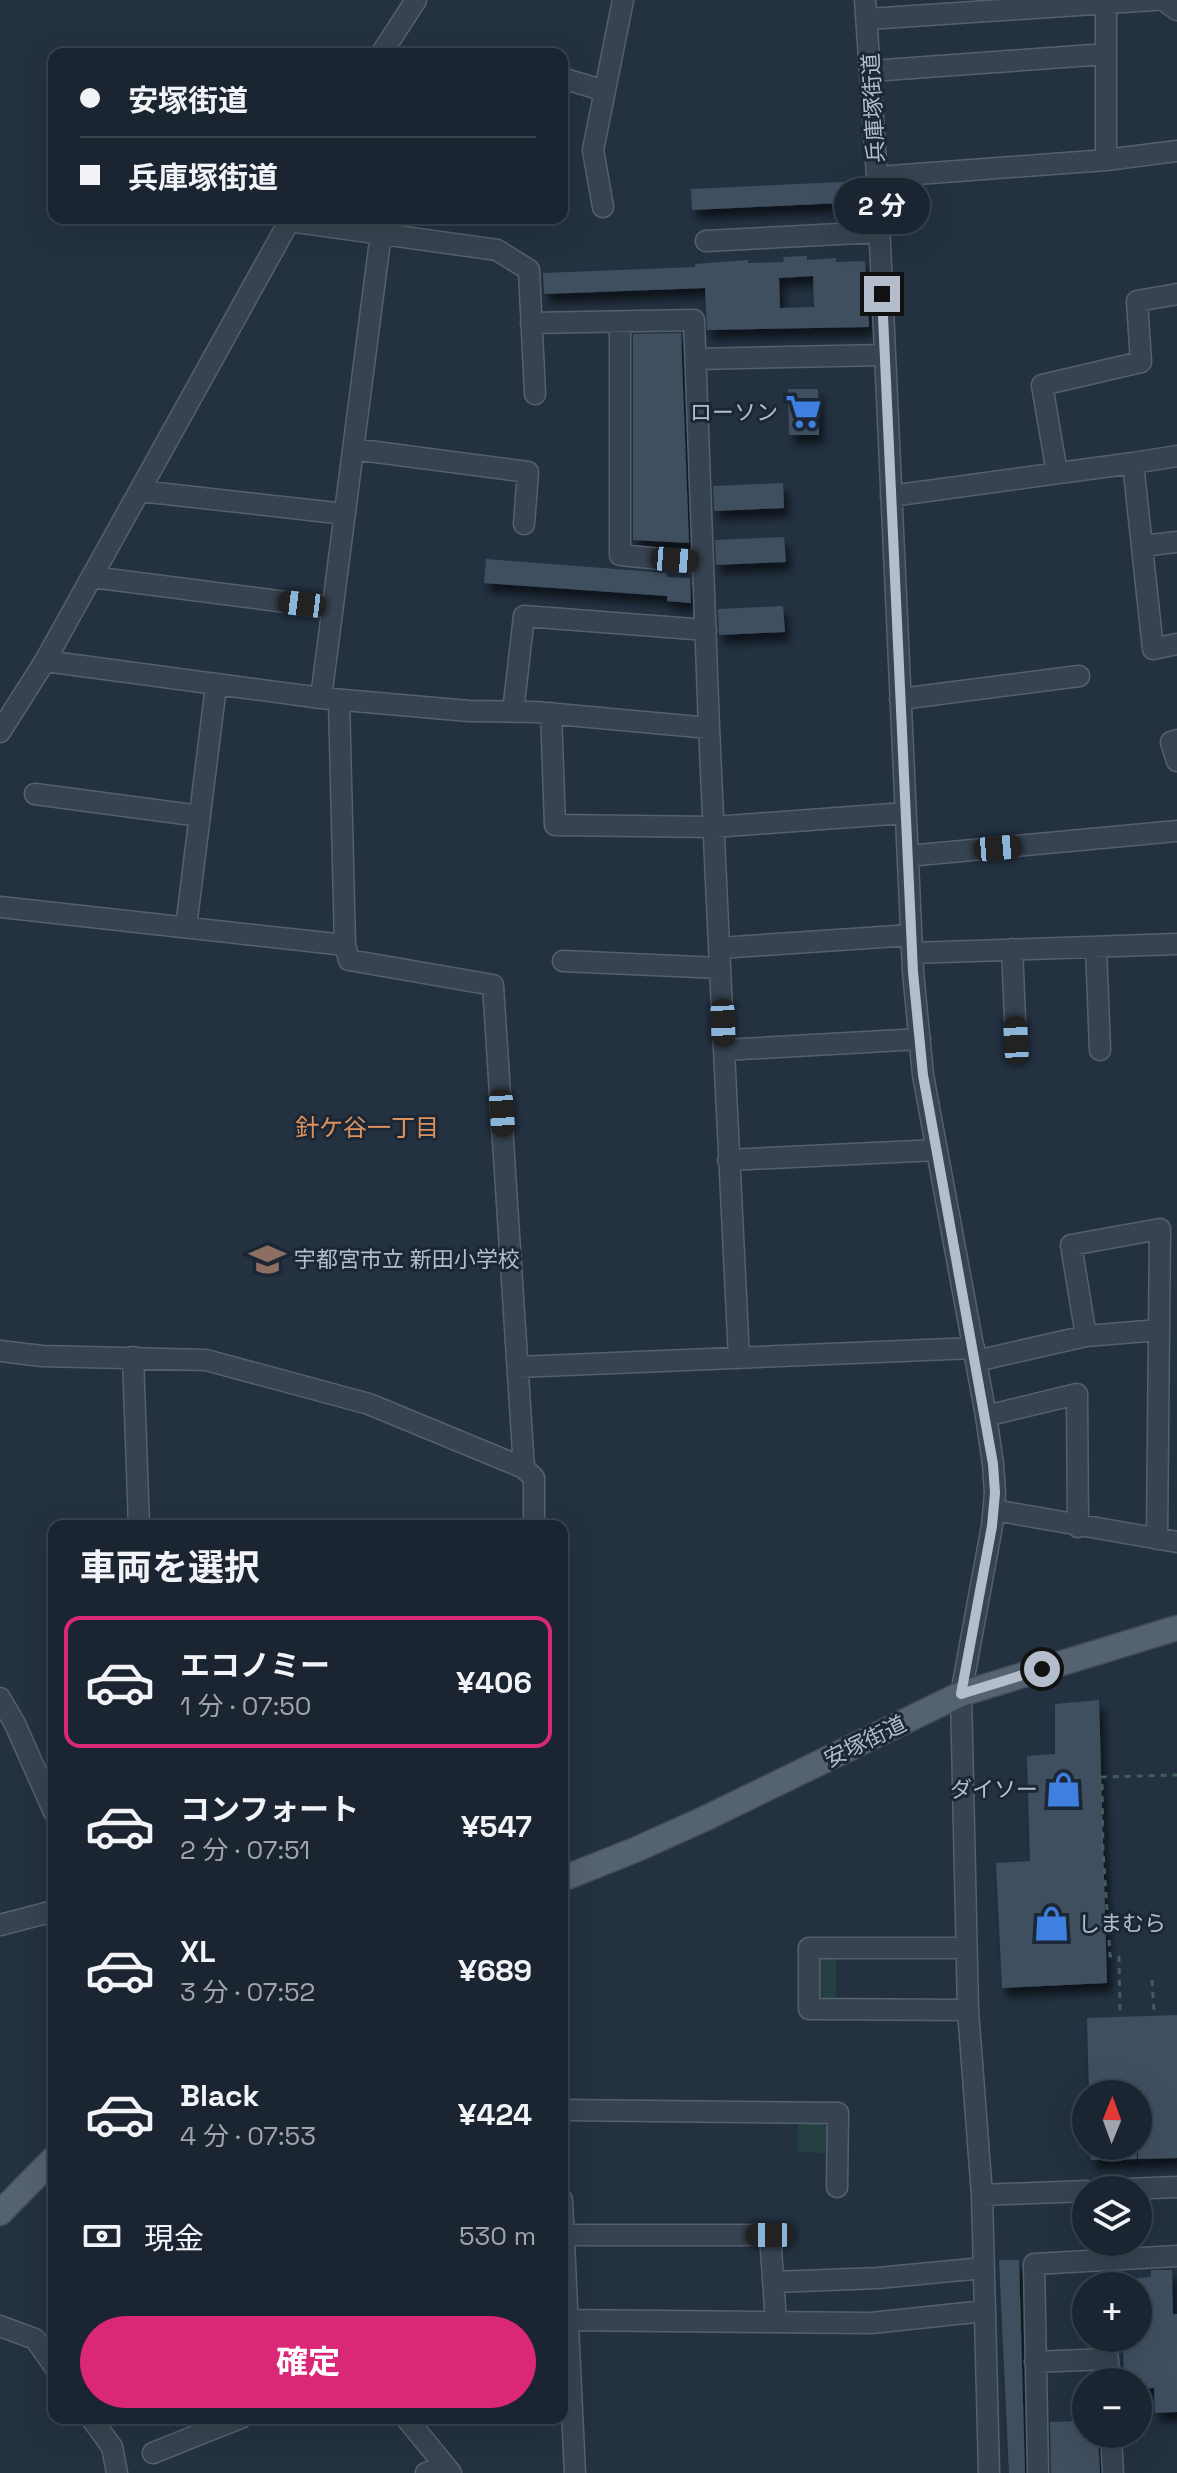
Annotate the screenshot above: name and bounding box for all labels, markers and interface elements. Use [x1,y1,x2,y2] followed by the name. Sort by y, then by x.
[856,52,890,164] street label: 兵庫塚街道
[128,81,248,120] text: 安塚街道
[128,158,278,197] text: 兵庫塚街道
[834,178,930,234] callout: 2 分
[858,189,906,223] text: 2 分
[864,276,900,312] route end
[785,393,823,431] supermarket icon: ローソン
[690,398,778,426] place label: ローソン
[650,546,700,574] car
[277,589,327,619] car
[973,834,1023,862] car
[710,999,736,1047] car
[1003,1015,1029,1065] car
[488,1088,516,1138] car
[295,1112,439,1143] district label: 針ケ谷一丁目
[249,1240,287,1278] school or university icon: 宇都宮市立 新田小学校
[294,1245,520,1273] place label: 宇都宮市立 新田小学校
[80,1545,260,1591] text: 車両を選択
[84,1646,156,1718] icon: car
[180,1646,330,1685] text: エコノミー
[1024,1651,1060,1687] route start
[456,1663,532,1702] text: ¥406
[180,1689,311,1723] text: 1 分 · 07:50
[819,1709,911,1773] street label: 安塚街道
[1045,1770,1083,1808] shop icon: ダイソー
[950,1775,1038,1803] place label: ダイソー
[84,1790,156,1862] icon: car
[180,1790,359,1829] text: コンフォート
[461,1807,532,1846] text: ¥547
[180,1833,310,1867] text: 2 分 · 07:51
[1033,1904,1071,1942] shop icon: しまむら
[1078,1909,1166,1937] place label: しまむら
[180,1932,216,1971] text: XL
[84,1934,156,2006] icon: car
[458,1951,532,1990] text: ¥689
[180,1975,315,2009] text: 3 分 · 07:52
[180,2076,259,2115] text: Black
[84,2078,156,2150] icon: car
[1072,2080,1152,2160] north arrow
[1072,2080,1152,2448] map controls
[458,2095,532,2134] text: ¥424
[180,2119,316,2153] text: 4 分 · 07:53
[1072,2176,1152,2256] button: layers
[80,2214,124,2258] icon: cash
[144,2219,204,2258] text: 現金
[459,2219,536,2253] text: 530 m
[746,2223,794,2247] car
[1072,2272,1152,2352] button: +
[80,2316,536,2408] button: 確定
[1072,2368,1152,2448] button: −

